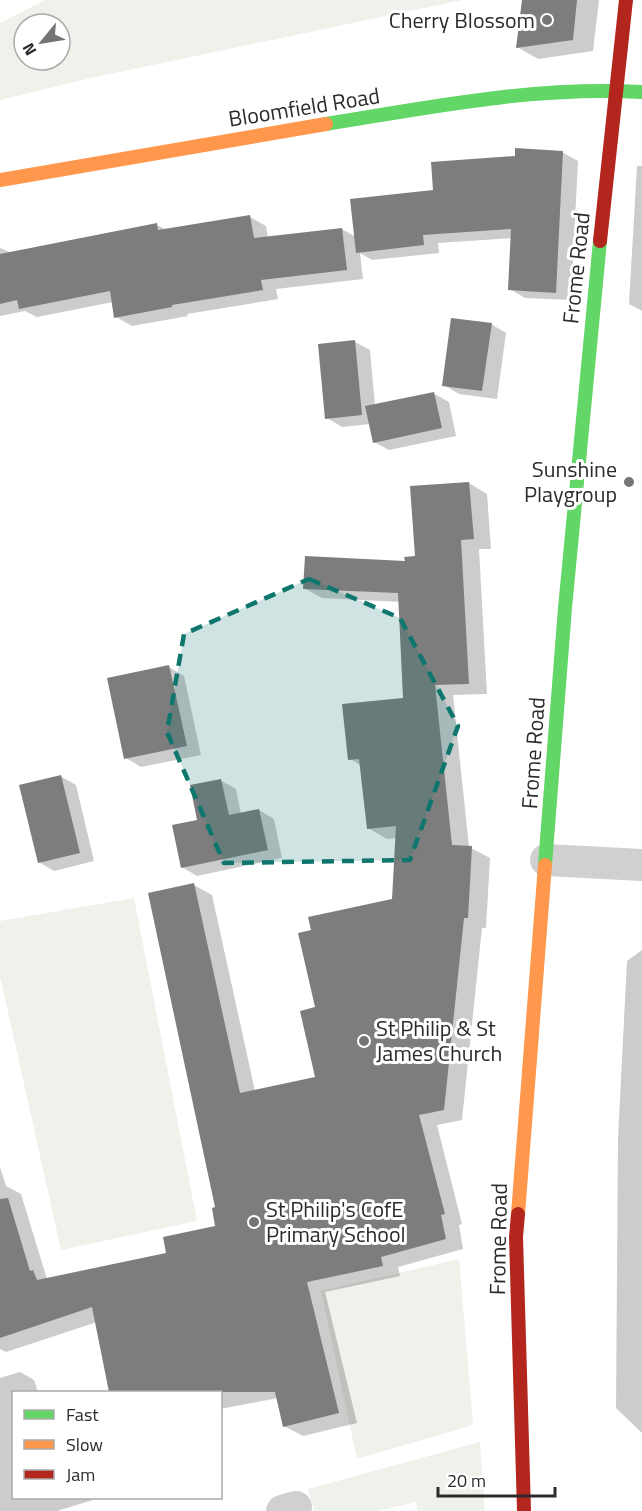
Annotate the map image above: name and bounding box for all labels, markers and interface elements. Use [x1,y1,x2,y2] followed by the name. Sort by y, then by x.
[389,3,535,37] place label: Cherry Blossom
[12,12,72,72] north arrow
[540,13,554,27] marker: Cherry Blossom
[16,39,42,60] text: N
[226,78,382,136] street label: Bloomfield Road
[553,210,599,326] street label: Frome Road
[524,452,617,511] place label: Sunshine Playgroup
[622,475,636,489] marker: Sunshine Playgroup
[512,696,554,810] street label: Frome Road
[376,1011,502,1070] place label: St Philip & St James Church
[357,1034,371,1048] marker: St Philip & St James Church
[480,1183,516,1295] street label: Frome Road
[266,1192,406,1251] place label: St Philip's CofE Primary School
[247,1215,261,1229] marker: St Philip's CofE Primary School
[12,1391,222,1499] legend
[66,1401,99,1428] text: Fast
[66,1431,103,1458] text: Slow
[438,1460,555,1498] scale bar
[66,1461,95,1488] text: Jam
[447,1467,486,1494] text: 20 m

